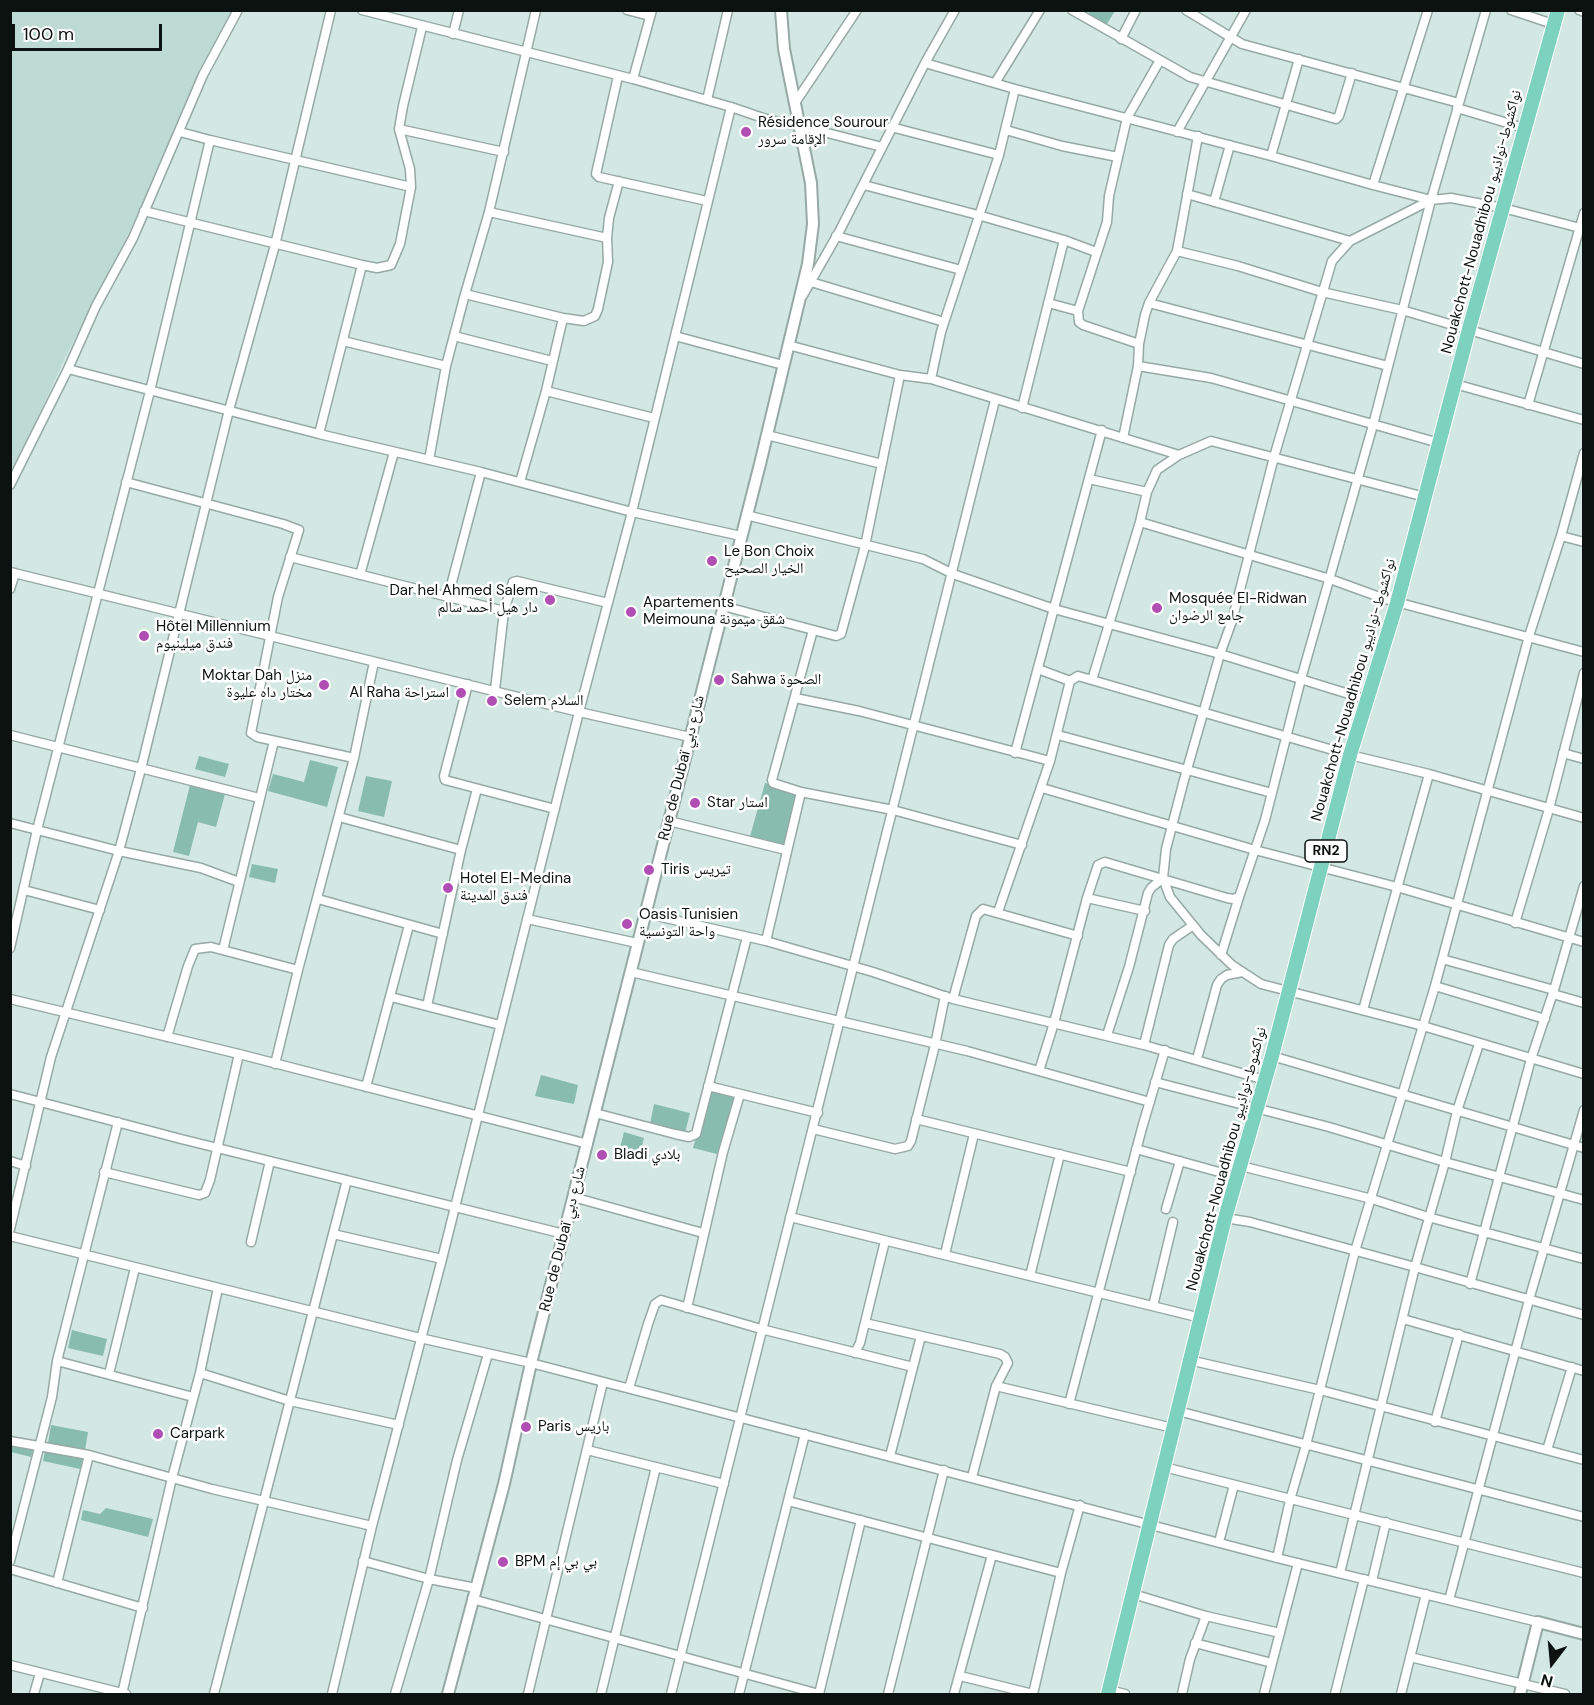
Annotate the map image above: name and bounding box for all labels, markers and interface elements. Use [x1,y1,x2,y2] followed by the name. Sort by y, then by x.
[15,12,165,50] scale bar
[23,22,74,46] text: 100 m
[1438,88,1526,356] street label: Nouakchott-Nouadhibou نواكشوط-نواذيبو
[758,114,888,149] place label: Résidence Sourour الإقامة سرور
[739,125,753,139] marker: Résidence Sourour الإقامة سرور
[724,543,814,578] place label: Le Bon Choix الخيار الصحيح
[705,554,719,568] marker: Le Bon Choix الخيار الصحيح
[1308,557,1400,823] street label: Nouakchott-Nouadhibou نواكشوط-نواذيبو
[390,582,538,617] place label: Dar hel Ahmed Salem دار هيل أحمد سالم
[1169,590,1307,625] place label: Mosquée El-Ridwan جامع الرضوان
[543,593,557,607] marker: Dar hel Ahmed Salem دار هيل أحمد سالم
[643,594,785,629] place label: Apartements Meimouna شقق ميمونة
[1150,601,1164,615] marker: Mosquée El-Ridwan جامع الرضوان
[624,605,638,619] marker: Apartements Meimouna شقق ميمونة
[156,618,271,653] place label: Hôtel Millennium فندق ميلينيوم
[137,629,151,643] marker: Hôtel Millennium فندق ميلينيوم
[202,667,312,702] place label: Moktar Dah منزل مختار داه عليوة
[731,671,821,689] place label: Sahwa الصحوة
[712,673,726,687] marker: Sahwa الصحوة
[317,678,331,692] marker: Moktar Dah منزل مختار داه عليوة
[349,684,449,702] place label: Al Raha استراحة
[454,686,468,700] marker: Al Raha استراحة
[504,692,584,710] place label: Selem السلام
[485,694,499,708] marker: Selem السلام
[655,694,709,842] street label: Rue de Dubaï شارع دبي
[707,794,768,812] place label: Star استار
[688,796,702,810] marker: Star استار
[1305,840,1347,862] road number: RN2
[661,861,731,879] place label: Tiris تيريس
[642,863,656,877] marker: Tiris تيريس
[460,870,571,905] place label: Hotel El-Medina فندق المدينة
[441,881,455,895] marker: Hotel El-Medina فندق المدينة
[639,906,738,941] place label: Oasis Tunisien واحة التونسية
[620,917,634,931] marker: Oasis Tunisien واحة التونسية
[1183,1025,1271,1293] street label: Nouakchott-Nouadhibou نواكشوط-نواذيبو
[614,1146,680,1164] place label: Bladi بلادي
[595,1148,609,1162] marker: Bladi بلادي
[536,1165,590,1313] street label: Rue de Dubaï شارع دبي
[538,1418,609,1436] place label: Paris باريس
[519,1420,533,1434] marker: Paris باريس
[170,1425,225,1443] place label: Carpark
[151,1427,165,1441] marker: Carpark
[515,1553,597,1571] place label: BPM بي بي إم
[496,1555,510,1569] marker: BPM بي بي إم
[1522,1633,1582,1693] north arrow
[1538,1669,1555,1692] text: N

